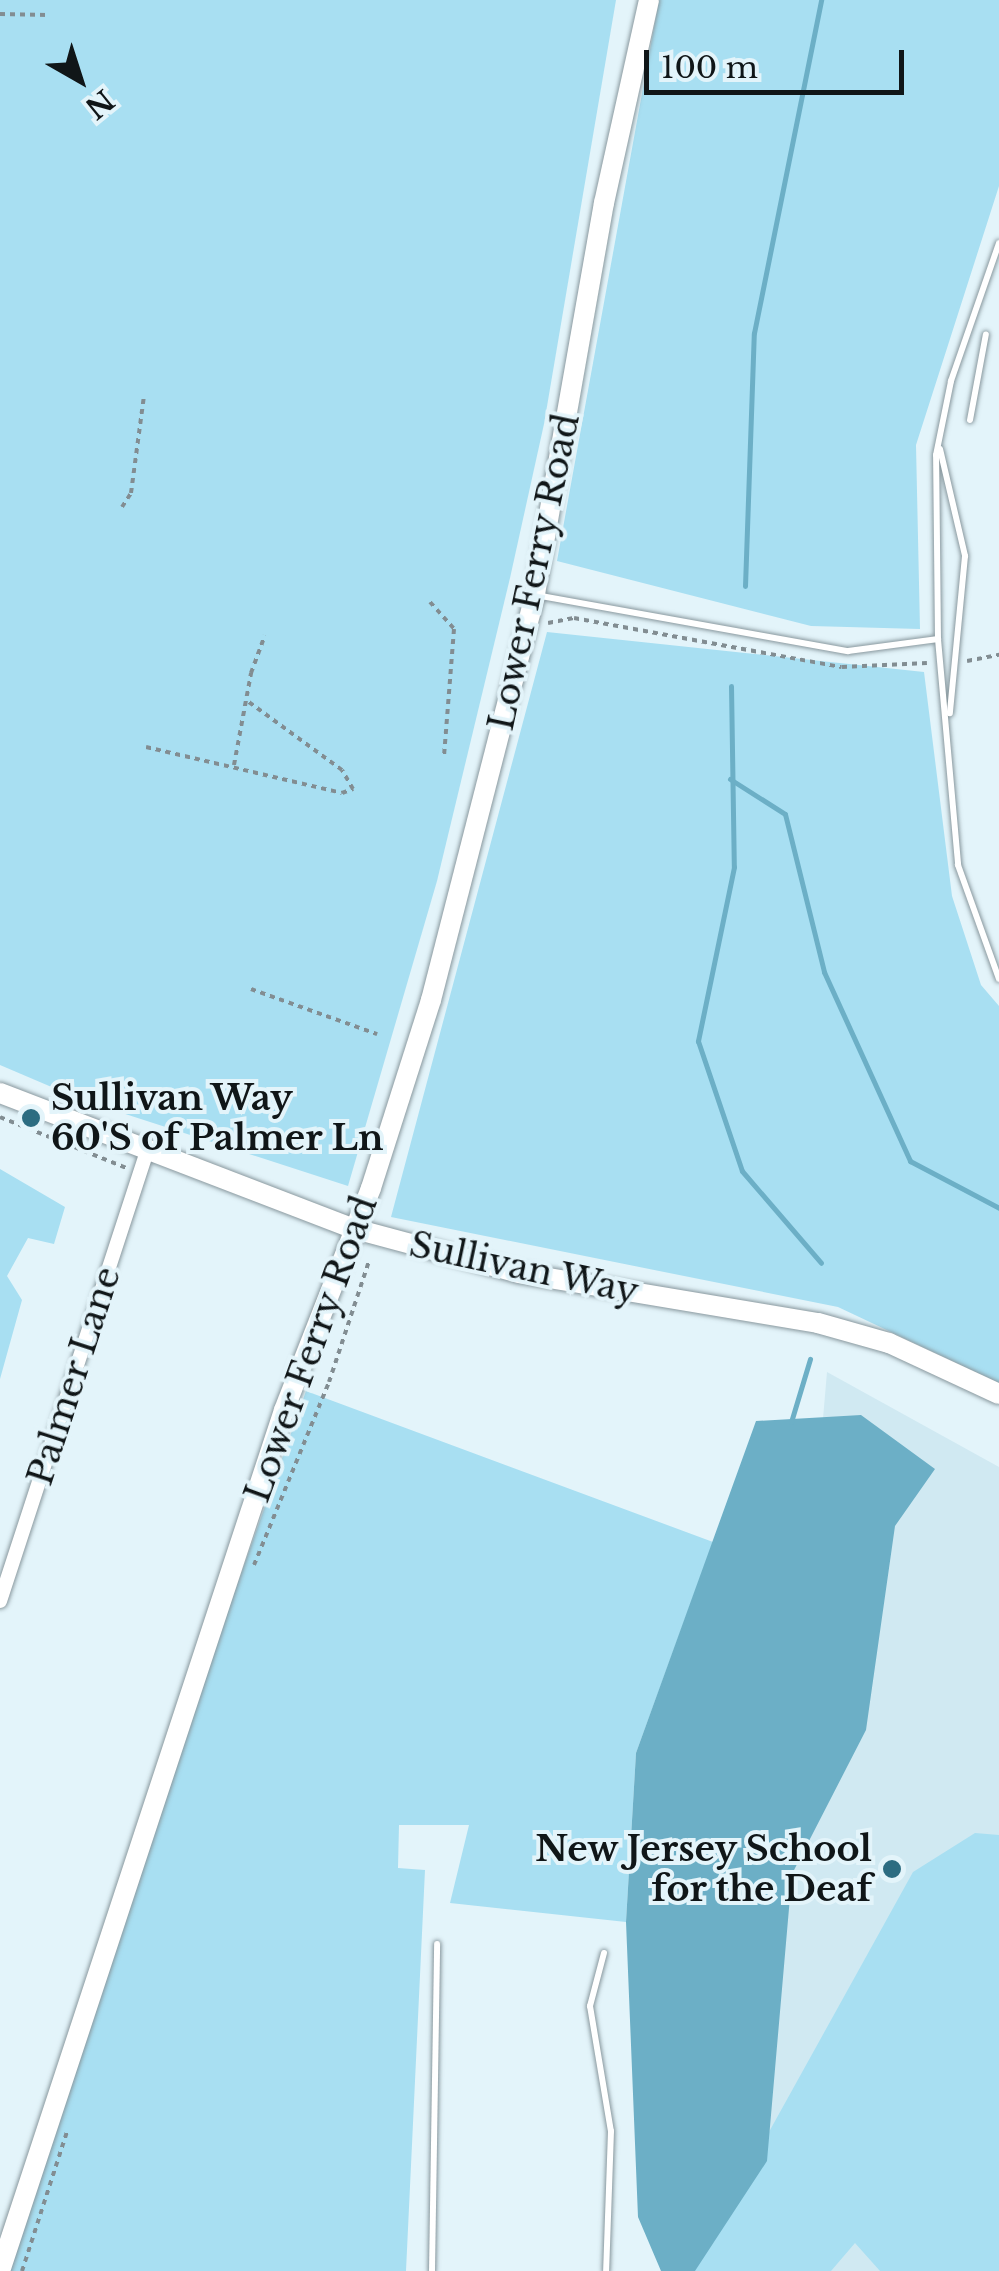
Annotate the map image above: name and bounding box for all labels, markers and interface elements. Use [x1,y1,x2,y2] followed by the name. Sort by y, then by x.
[30,30,130,130] north arrow
[649,30,909,92] scale bar
[661,49,758,86] text: 100 m
[78,82,120,126] text: N
[480,409,588,735] street label: Lower Ferry Road
[51,1077,384,1159] place label: Sullivan Way 60'S of Palmer Ln
[20,1107,42,1129] marker: Sullivan Way 60'S of Palmer Ln
[236,1189,386,1509] street label: Lower Ferry Road
[405,1223,643,1313] street label: Sullivan Way
[19,1261,129,1491] street label: Palmer Lane
[533,1828,872,1910] place label: New Jersey School for the Deaf
[881,1858,903,1880] marker: New Jersey School for the Deaf

